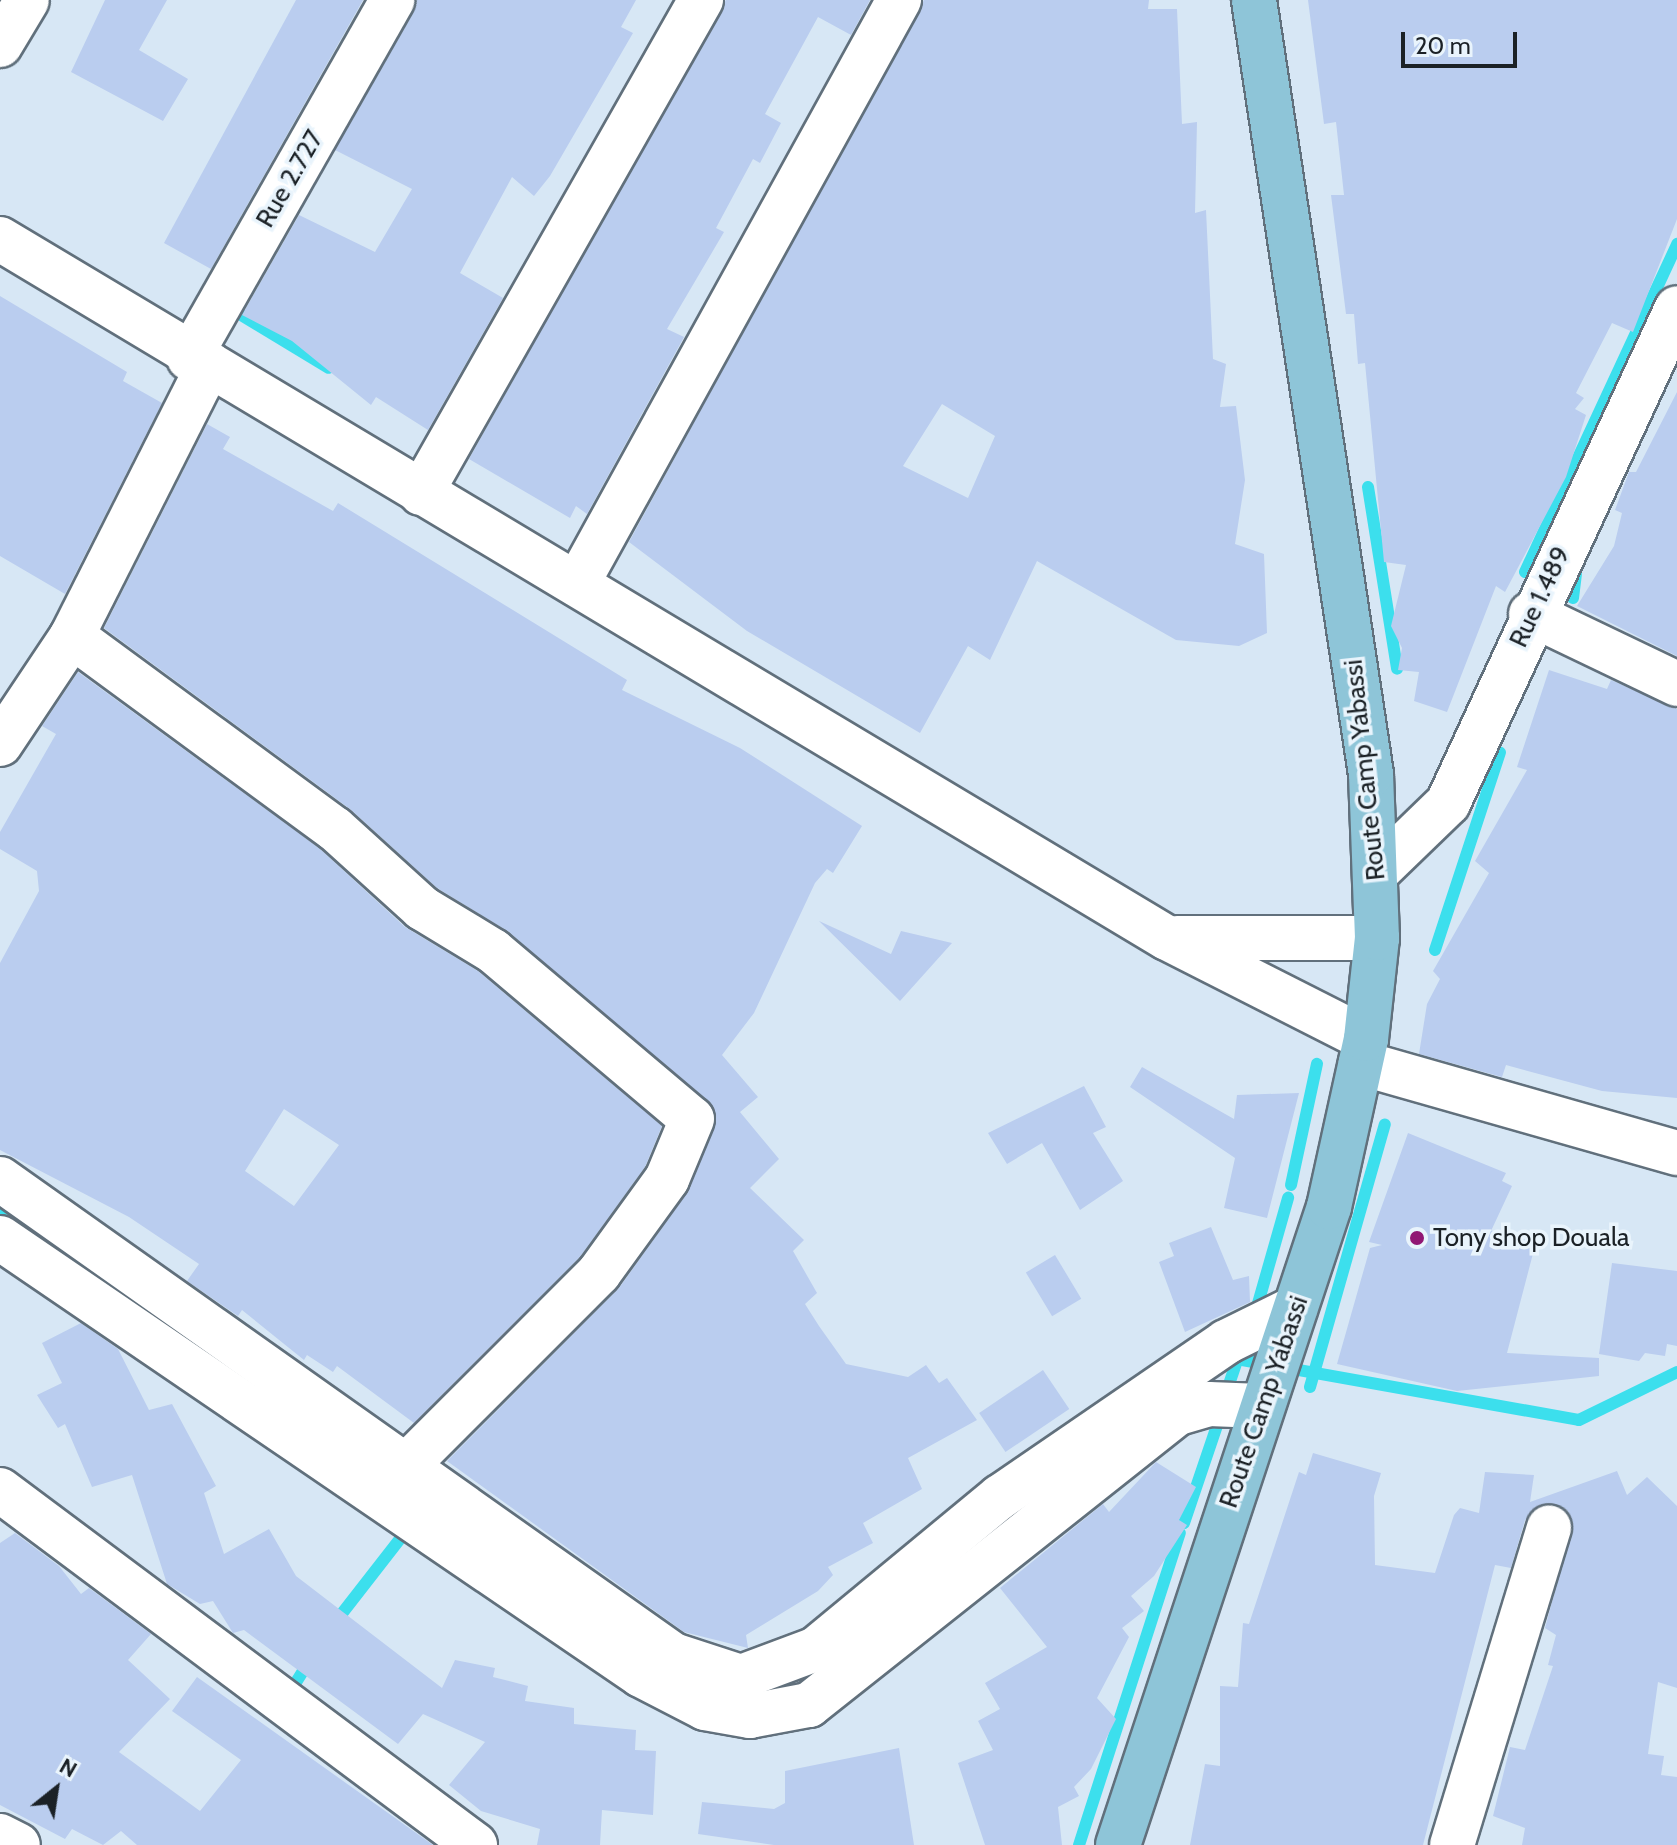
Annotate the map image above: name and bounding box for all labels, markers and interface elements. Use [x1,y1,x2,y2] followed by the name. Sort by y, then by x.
[1405,16,1521,66] scale bar
[1415,31,1471,60] text: 20 m
[250,125,330,233] street label: Rue 2.727
[1503,542,1577,652] street label: Rue 1.489
[1338,658,1392,882] street label: Route Camp Yabassi
[1433,1222,1630,1254] place label: Tony shop Douala
[1408,1229,1426,1247] marker: Tony shop Douala
[1213,1292,1315,1512] street label: Route Camp Yabassi
[16,1749,96,1829] north arrow
[55,1752,82,1783] text: N

